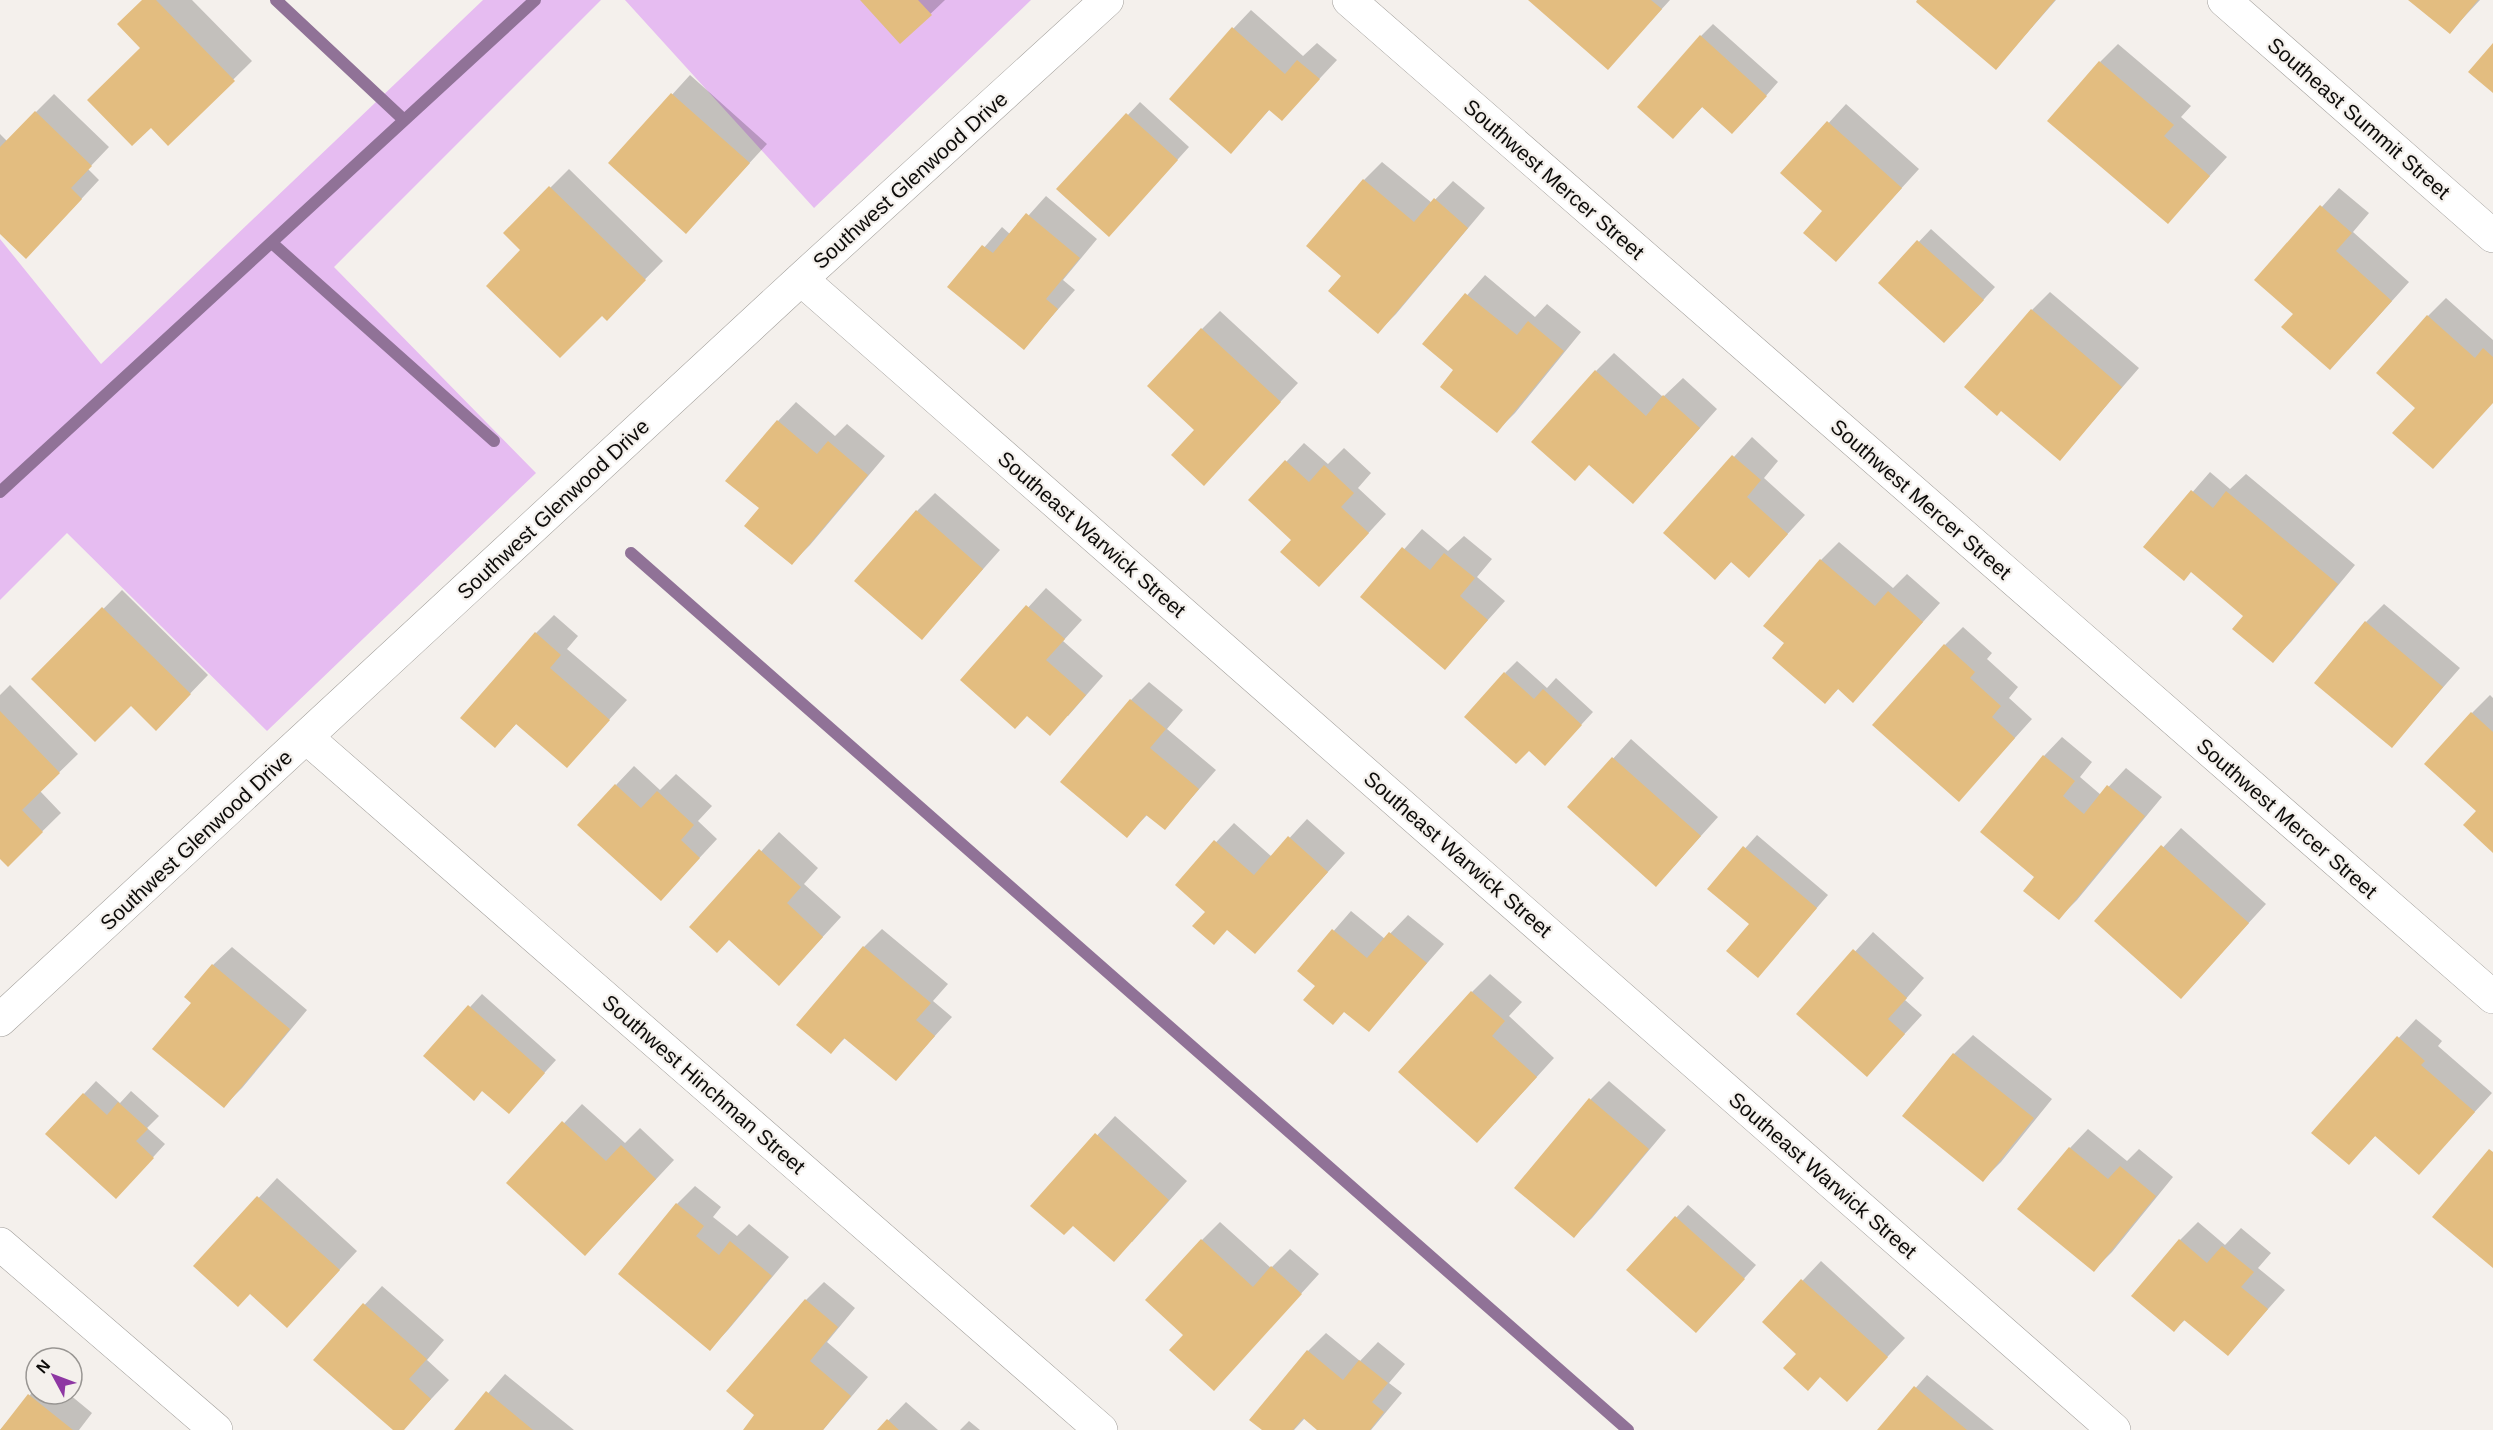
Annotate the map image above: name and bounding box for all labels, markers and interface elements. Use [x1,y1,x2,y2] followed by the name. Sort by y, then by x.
[2263,33,2455,203] street label: Southeast Summit Street
[808,87,1012,273] street label: Southwest Glenwood Drive
[1459,95,1649,264] street label: Southwest Mercer Street
[453,414,653,604] street label: Southwest Glenwood Drive
[1826,415,2016,584] street label: Southwest Mercer Street
[994,446,1191,622] street label: Southeast Warwick Street
[2192,734,2382,903] street label: Southwest Mercer Street
[96,745,296,935] street label: Southwest Glenwood Drive
[1360,766,1557,942] street label: Southeast Warwick Street
[598,990,810,1178] street label: Southwest Hinchman Street
[1725,1087,1922,1263] street label: Southeast Warwick Street
[24,1346,84,1406] north arrow
[33,1357,53,1376] text: N

